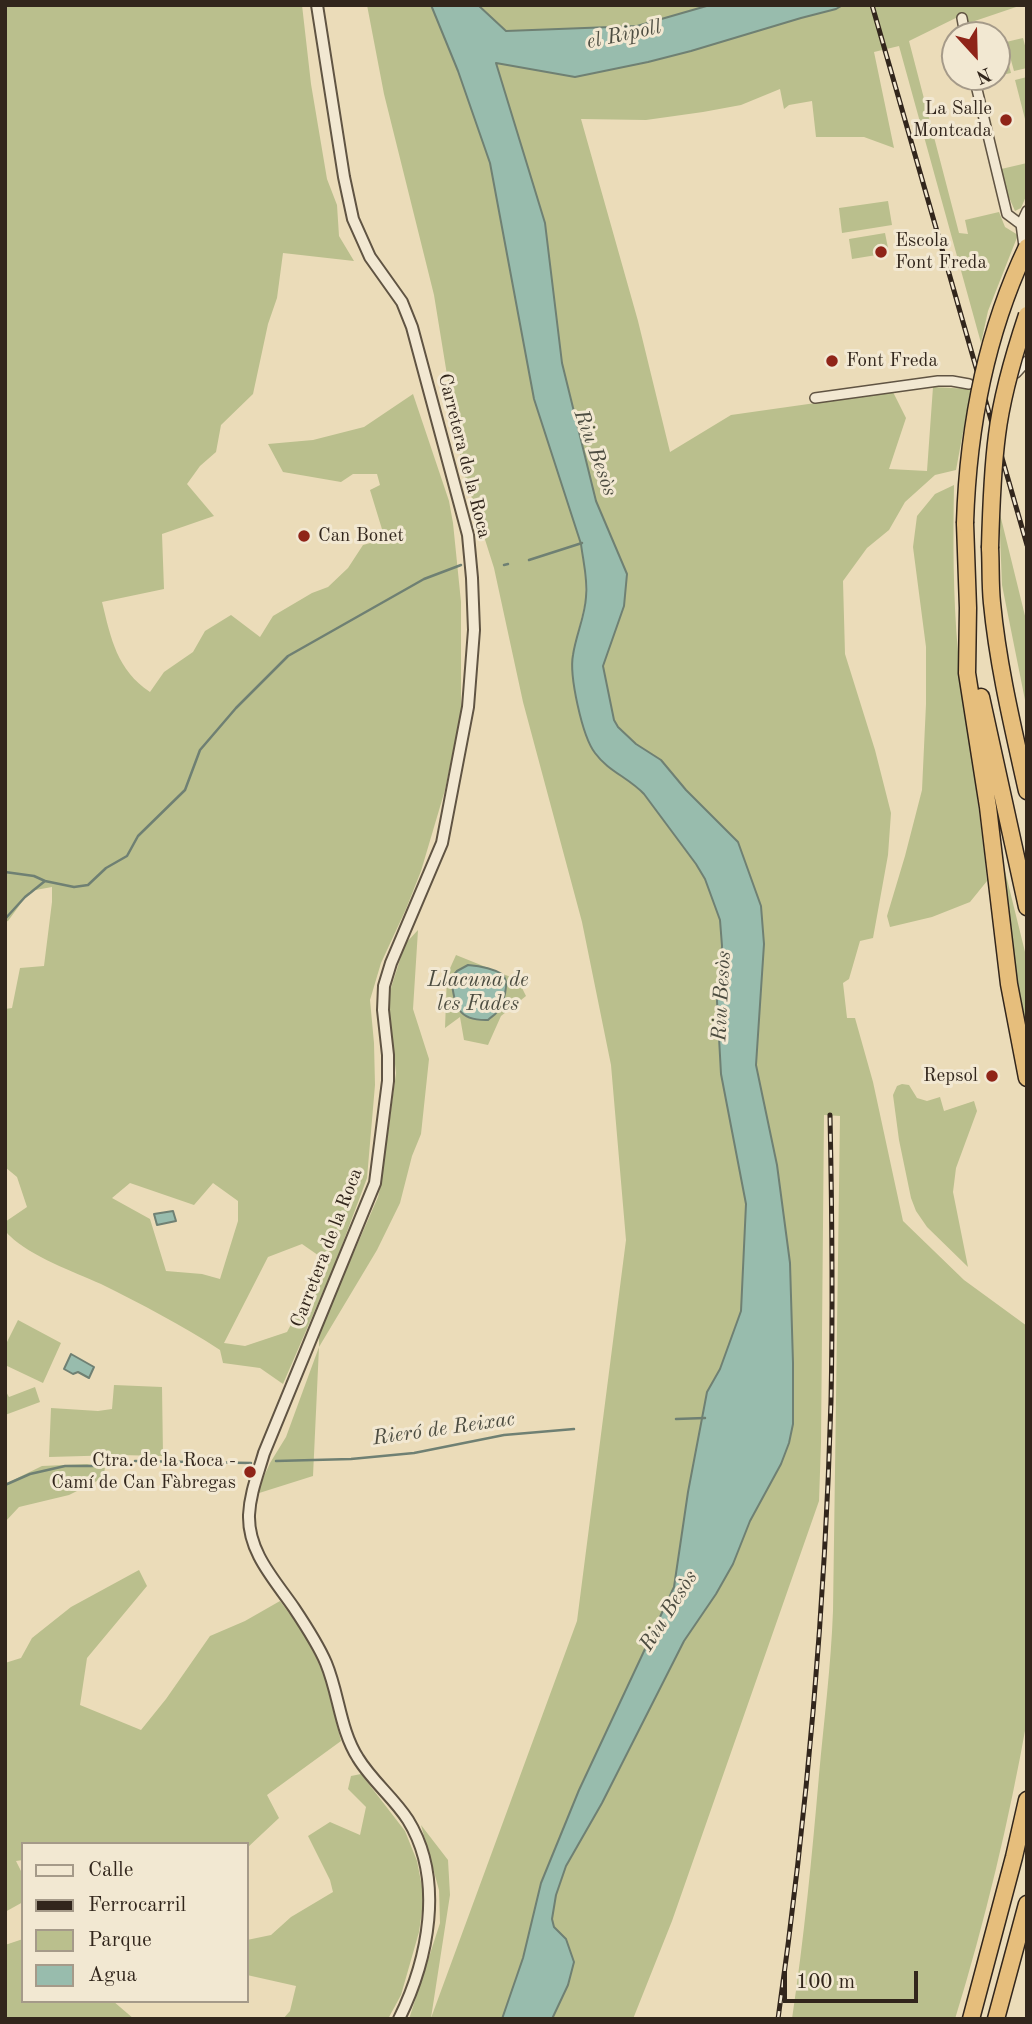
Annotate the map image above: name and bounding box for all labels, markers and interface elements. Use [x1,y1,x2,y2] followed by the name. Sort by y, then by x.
[584,15,664,55] water label: el Ripoll
[941,21,1011,91] north arrow
[973,63,994,86] text: N
[913,98,992,142] place label: La Salle Montcada
[998,112,1014,128] marker: La Salle Montcada
[895,230,987,274] place label: Escola Font Freda
[873,244,889,260] marker: Escola Font Freda
[846,350,938,372] place label: Font Freda
[824,353,840,369] marker: Font Freda
[433,371,495,541] street label: Carretera de la Roca
[568,406,622,500] water label: Riu Besòs
[318,525,404,547] place label: Can Bonet
[296,528,312,544] marker: Can Bonet
[707,950,737,1042] water label: Riu Besòs
[427,967,529,1017] water label: Llacuna de les Fades
[923,1065,978,1087] place label: Repsol
[984,1068,1000,1084] marker: Repsol
[286,1165,368,1331] street label: Carretera de la Roca
[371,1407,517,1451] water label: Rieró de Reixac
[51,1450,236,1494] place label: Ctra. de la Roca - Camí de Can Fàbregas
[242,1464,258,1480] marker: Ctra. de la Roca - Camí de Can Fàbregas
[634,1566,704,1656] water label: Riu Besòs
[21,1842,248,2003] legend
[88,1860,133,1881] text: Calle
[88,1895,186,1916] text: Ferrocarril
[88,1930,152,1951] text: Parque
[787,1958,922,2002] scale bar
[88,1965,137,1986] text: Agua
[796,1972,855,1993] text: 100 m

